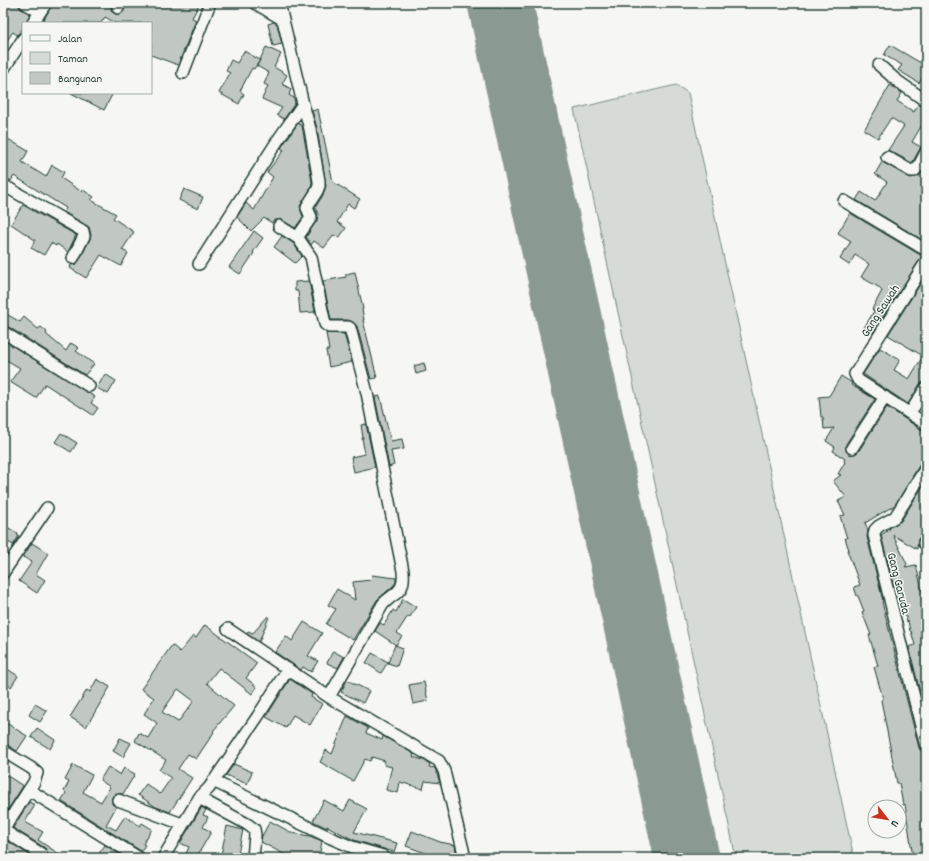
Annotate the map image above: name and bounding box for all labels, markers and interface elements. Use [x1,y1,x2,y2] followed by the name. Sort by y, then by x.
[22,22,152,94] legend
[58,31,82,48] text: Jalan
[58,51,88,68] text: Taman
[58,71,102,88] text: Bangunan
[857,281,905,342] street label: Gang Sawah
[881,551,915,617] street label: Gang Garuda
[867,799,907,839] north arrow
[886,817,902,830] text: U

